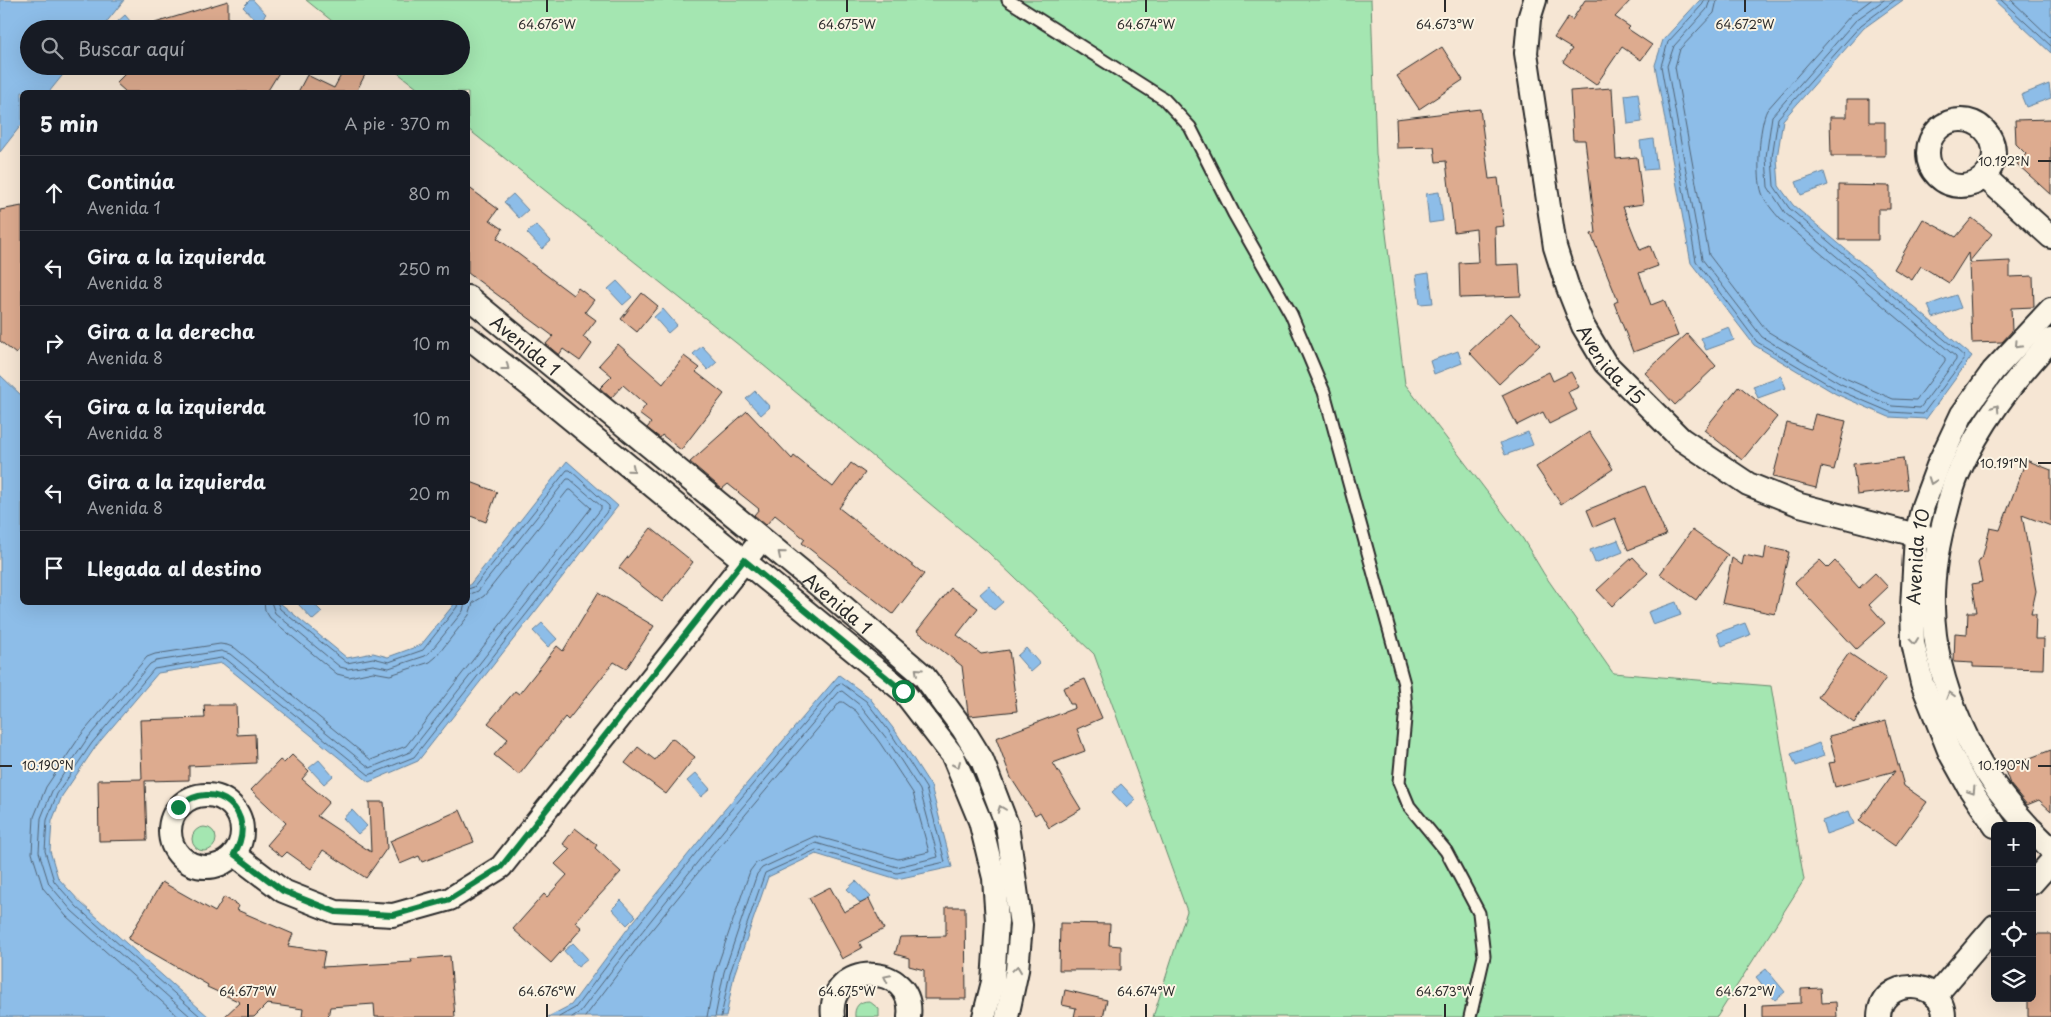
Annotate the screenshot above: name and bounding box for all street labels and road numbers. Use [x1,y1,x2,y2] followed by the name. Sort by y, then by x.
[485,308,567,381] street label: Avenida 1
[1571,319,1652,410] street label: Avenida 15
[1899,505,1935,605] street label: Avenida 10
[798,565,879,640] street label: Avenida 1

